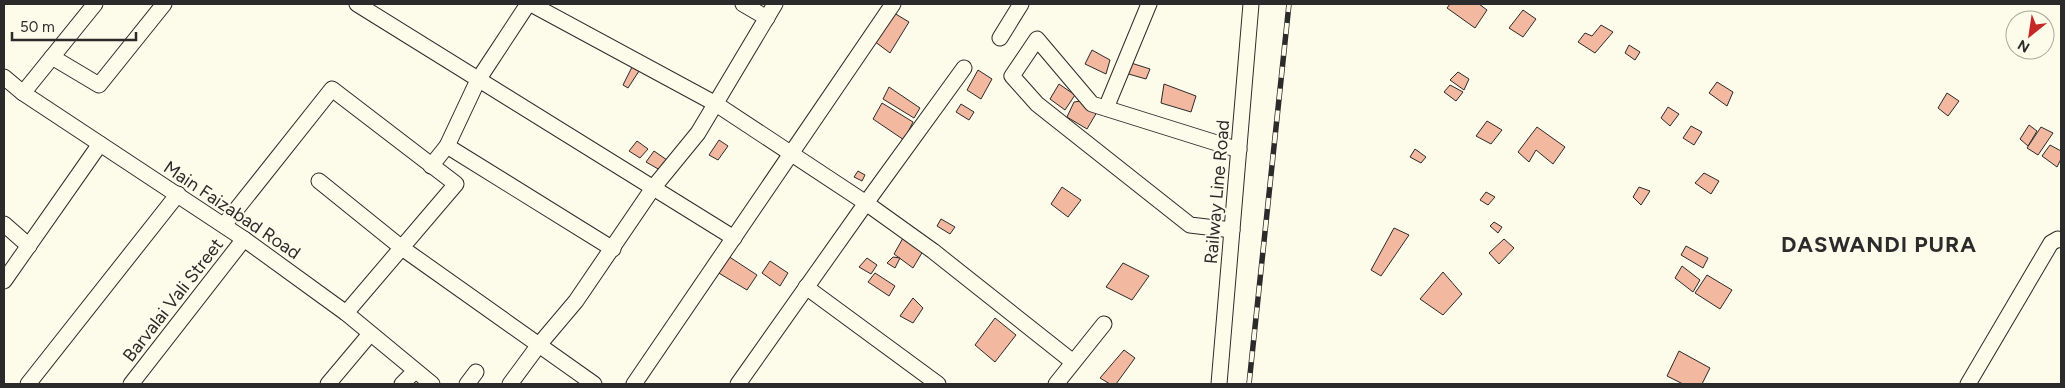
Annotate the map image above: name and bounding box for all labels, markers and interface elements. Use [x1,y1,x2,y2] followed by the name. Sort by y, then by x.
[12,10,136,42] scale bar
[2005,10,2055,60] north arrow
[20,18,55,36] text: 50 m
[2015,36,2033,56] text: N
[1200,119,1234,265] street label: Railway Line Road
[159,156,305,264] street label: Main Faizabad Road
[1781,231,1977,258] district label: DASWANDI PURA
[118,234,228,366] street label: Barvalai Vali Street

